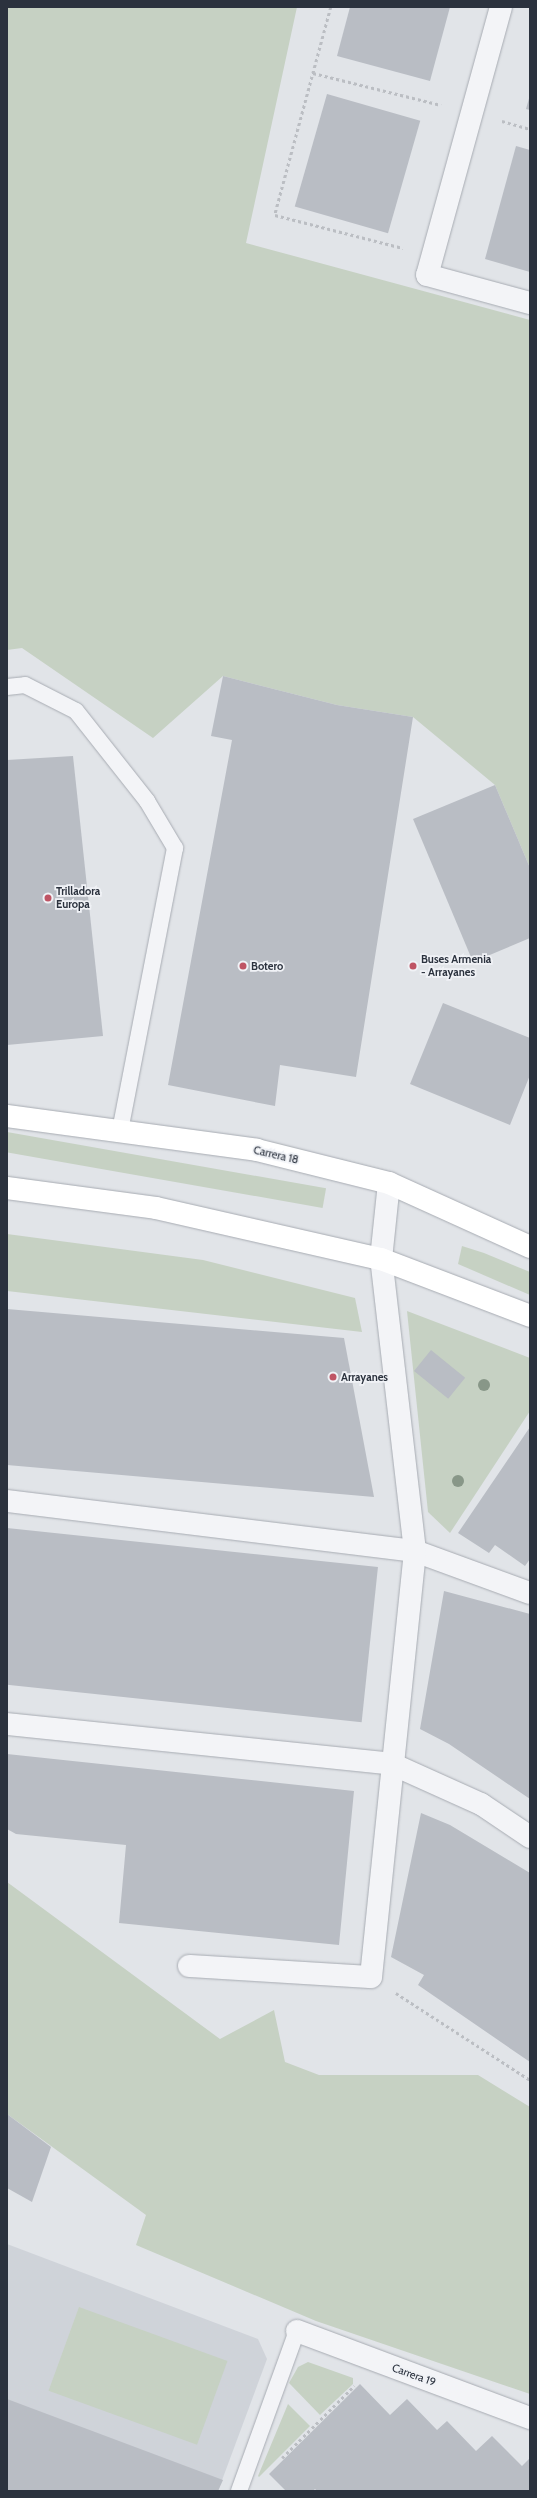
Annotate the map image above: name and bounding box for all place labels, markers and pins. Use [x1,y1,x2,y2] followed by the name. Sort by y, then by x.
[56,885,100,911] place label: Trilladora Europa
[43,893,53,903] marker: Trilladora Europa
[421,953,491,979] place label: Buses Armenia - Arrayanes
[251,959,283,973] place label: Botero
[238,961,248,971] marker: Botero
[408,961,418,971] marker: Buses Armenia - Arrayanes
[341,1370,388,1384] place label: Arrayanes
[328,1372,338,1382] marker: Arrayanes

